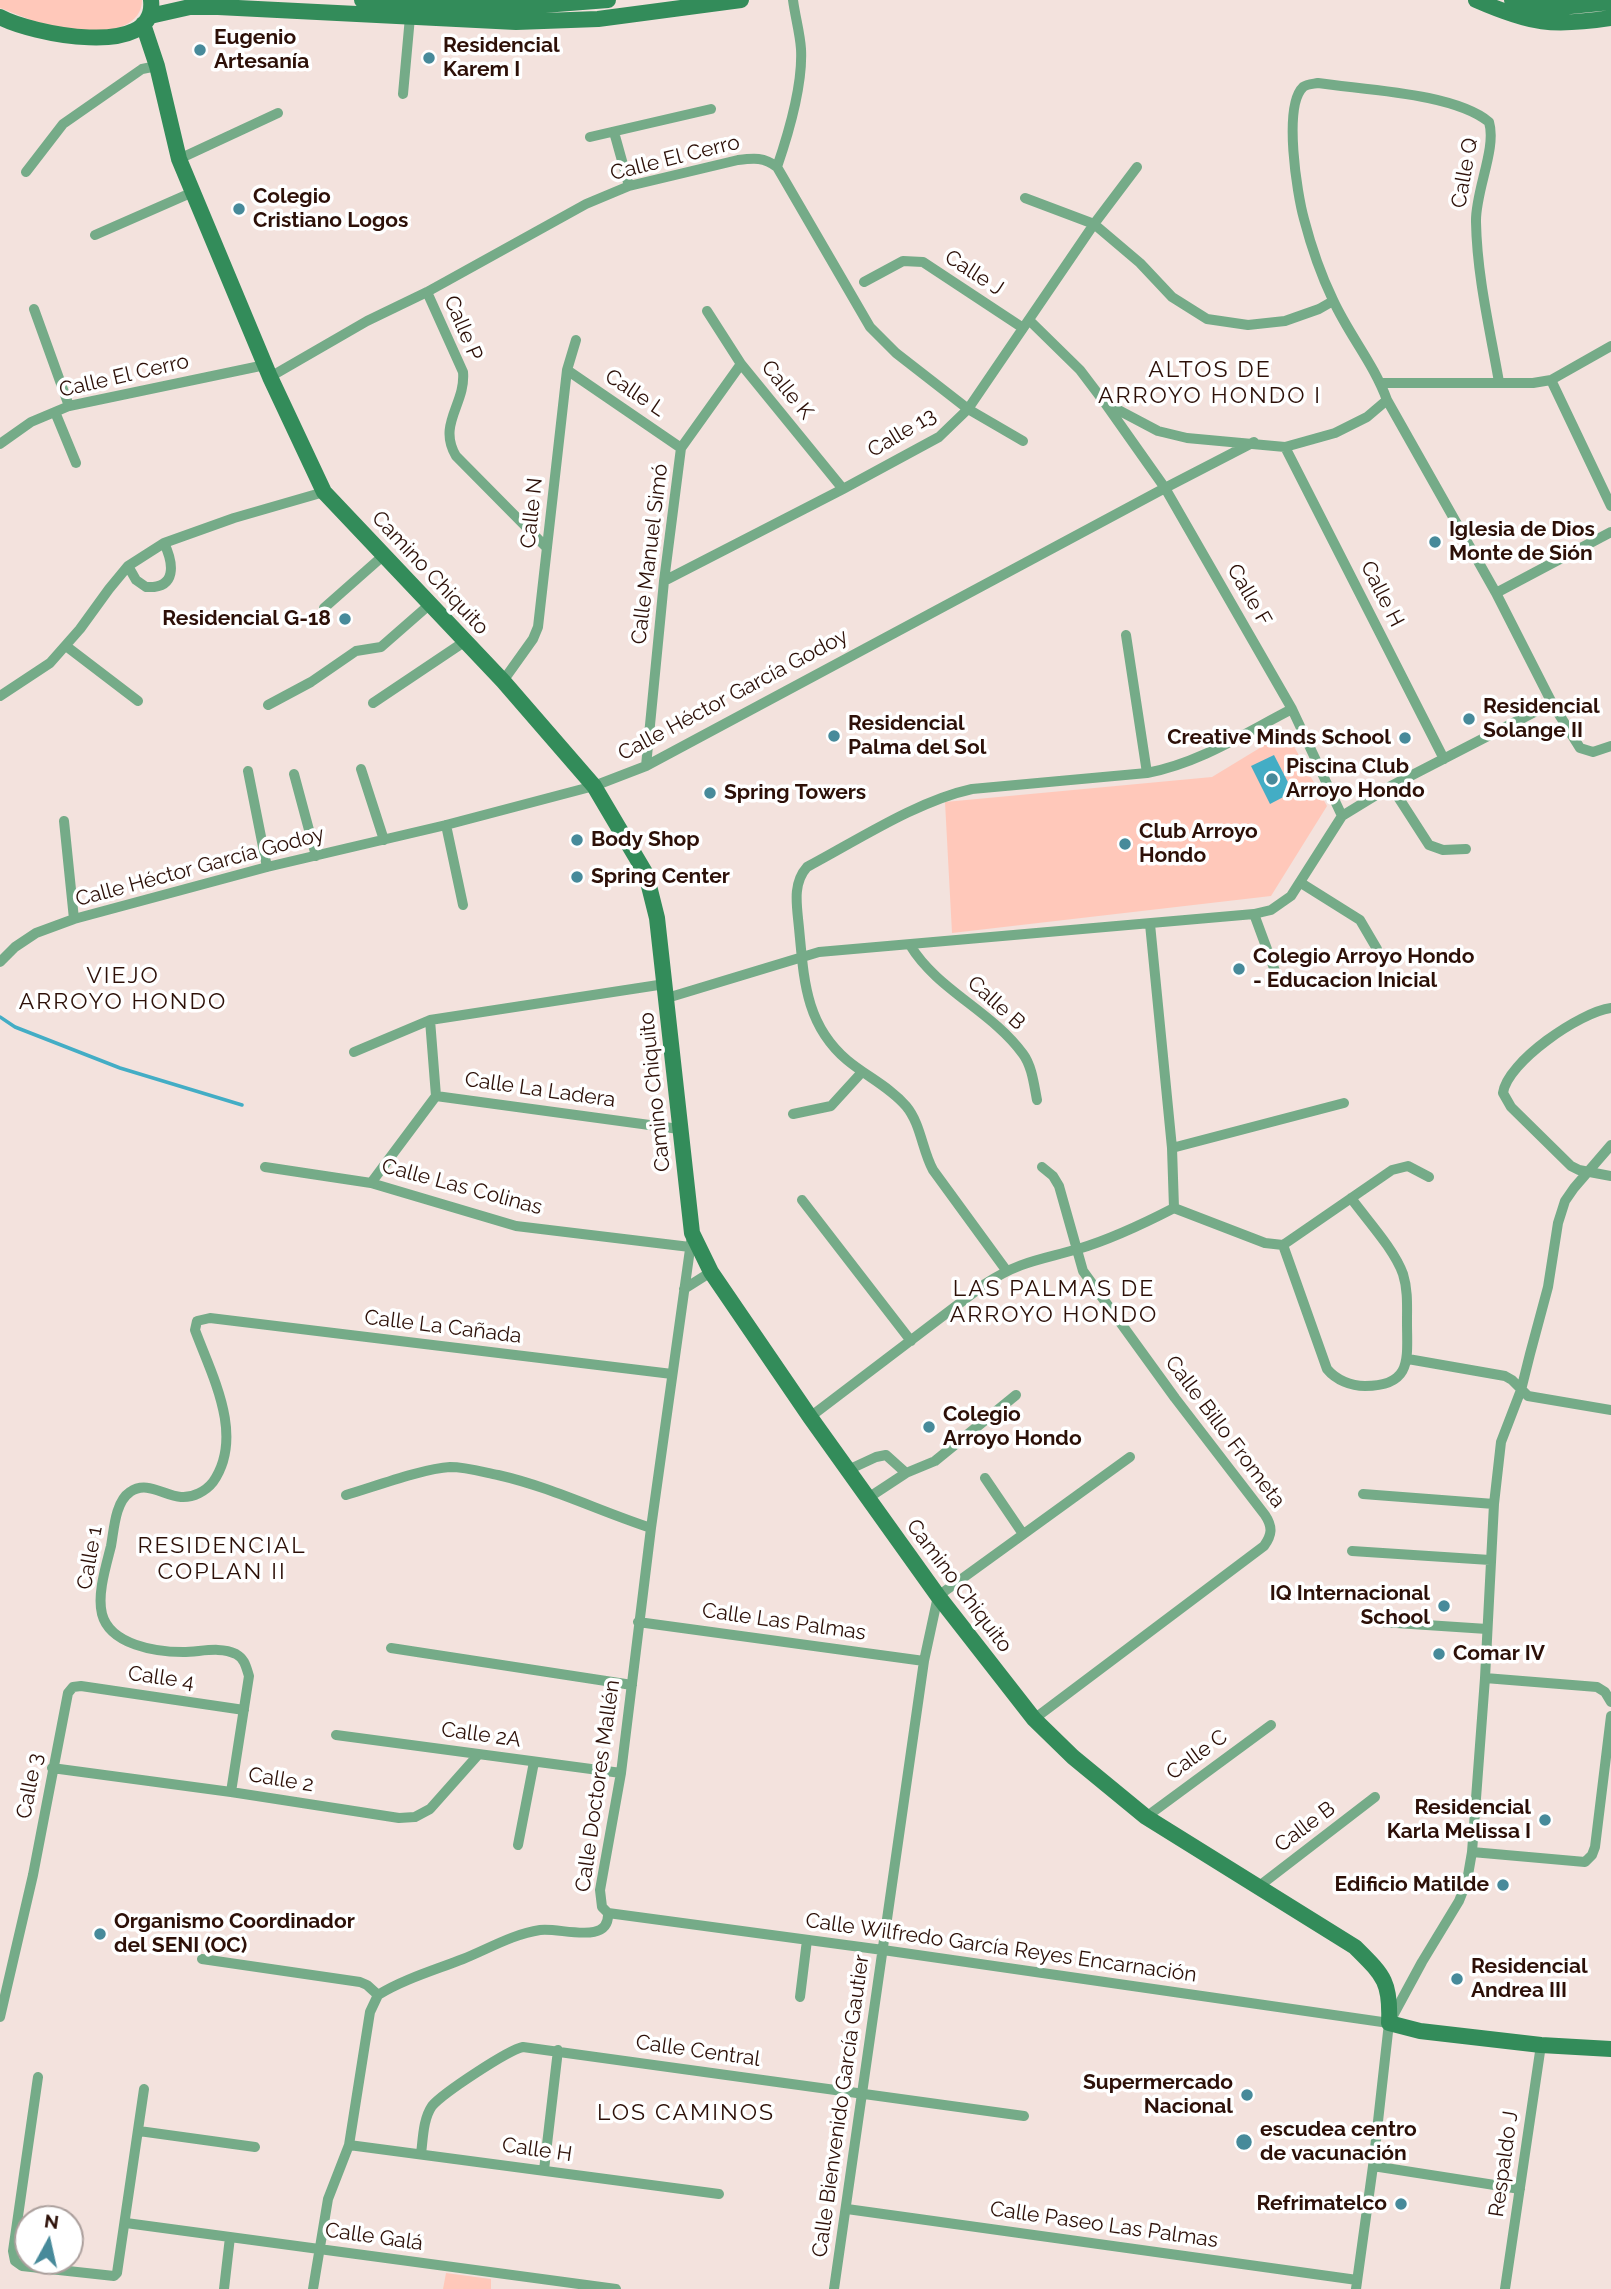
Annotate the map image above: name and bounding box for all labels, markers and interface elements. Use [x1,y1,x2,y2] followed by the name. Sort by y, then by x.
[214,25,309,75] place label: Eugenio Artesanía
[443,33,560,83] place label: Residencial Karem I
[192,42,208,58] marker: Eugenio Artesanía
[421,50,437,66] marker: Residencial Karem I
[608,130,742,186] street label: Calle El Cerro
[1446,136,1484,210] street label: Calle Q
[253,184,408,234] place label: Colegio Cristiano Logos
[231,201,247,217] marker: Colegio Cristiano Logos
[940,245,1008,301] street label: Calle J
[438,292,488,364] street label: Calle P
[57,349,191,403] street label: Calle El Cerro
[756,355,818,425] street label: Calle K
[1100,356,1320,410] district label: ALTOS DE ARROYO HONDO I
[600,364,670,422] street label: Calle L
[863,403,941,463] street label: Calle 13
[626,462,674,646] street label: Calle Manuel Simó
[516,476,548,550] street label: Calle N
[366,506,494,640] street label: Camino Chiquito
[1449,517,1595,567] place label: Iglesia de Dios Monte de Sión
[1427,534,1443,550] marker: Iglesia de Dios Monte de Sión
[1355,557,1409,631] street label: Calle H
[1221,560,1277,630] street label: Calle F
[162,606,331,632] place label: Residencial G-18
[337,611,353,627] marker: Residencial G-18
[614,624,852,766] street label: Calle Héctor García Godoy
[1483,694,1600,744] place label: Residencial Solange II
[848,711,986,761] place label: Residencial Palma del Sol
[1461,711,1477,727] marker: Residencial Solange II
[1167,725,1391,751] place label: Creative Minds School
[826,728,842,744] marker: Residencial Palma del Sol
[1397,730,1413,746] marker: Creative Minds School
[1286,754,1425,804] place label: Piscina Club Arroyo Hondo
[1264,771,1280,787] marker: Piscina Club Arroyo Hondo
[724,780,866,806] place label: Spring Towers
[702,785,718,801] marker: Spring Towers
[1139,819,1258,869] place label: Club Arroyo Hondo
[73,822,327,912] street label: Calle Héctor García Godoy
[591,827,700,853] place label: Body Shop
[569,832,585,848] marker: Body Shop
[1117,836,1133,852] marker: Club Arroyo Hondo
[591,864,730,890] place label: Spring Center
[569,869,585,885] marker: Spring Center
[1253,944,1474,994] place label: Colegio Arroyo Hondo - Educacion Inicial
[1231,961,1247,977] marker: Colegio Arroyo Hondo - Educacion Inicial
[20,962,226,1016] district label: VIEJO ARROYO HONDO
[962,971,1030,1035] street label: Calle B
[634,1011,676,1173] street label: Camino Chiquito
[463,1067,617,1113] street label: Calle La Ladera
[379,1153,545,1221] street label: Calle Las Colinas
[951,1275,1157,1329] district label: LAS PALMAS DE ARROYO HONDO
[363,1305,523,1349] street label: Calle La Cañada
[1160,1351,1290,1513] street label: Calle Billo Frometa
[943,1402,1082,1452] place label: Colegio Arroyo Hondo
[921,1419,937,1435] marker: Colegio Arroyo Hondo
[901,1514,1017,1658] street label: Camino Chiquito
[72,1524,108,1592] street label: Calle 1
[139,1532,305,1586] district label: RESIDENCIAL COPLAN II
[1270,1581,1430,1631] place label: IQ Internacional School
[700,1598,868,1646] street label: Calle Las Palmas
[1436,1598,1452,1614] marker: IQ Internacional School
[1453,1641,1545,1667] place label: Comar IV
[1431,1646,1447,1662] marker: Comar IV
[126,1661,196,1695] street label: Calle 4
[571,1678,625,1894] street label: Calle Doctores Mallén
[440,1717,522,1753] street label: Calle 2A
[1162,1724,1232,1786] street label: Calle C
[11,1751,49,1821] street label: Calle 3
[246,1762,316,1798] street label: Calle 2
[1387,1795,1531,1845] place label: Residencial Karla Melissa I
[1270,1796,1340,1858] street label: Calle B
[1537,1812,1553,1828] marker: Residencial Karla Melissa I
[1335,1872,1489,1898] place label: Edificio Matilde
[1495,1877,1511,1893] marker: Edificio Matilde
[804,1908,1198,1988] street label: Calle Wilfredo García Reyes Encarnación
[114,1909,355,1959] place label: Organismo Coordinador del SENI (OC)
[92,1926,108,1942] marker: Organismo Coordinador del SENI (OC)
[807,1953,875,2259] street label: Calle Bienvenido García Gautier
[1471,1954,1588,2004] place label: Residencial Andrea III
[1449,1971,1465,1987] marker: Residencial Andrea III
[634,2030,762,2072] street label: Calle Central
[1083,2070,1233,2120] place label: Supermercado Nacional
[1239,2087,1255,2103] marker: Supermercado Nacional
[598,2099,774,2127] district label: LOS CAMINOS
[1484,2109,1524,2219] street label: Respaldo J
[1260,2117,1417,2167] place label: escudea centro de vacunación
[1234,2132,1254,2152] marker: escudea centro de vacunación
[500,2133,574,2167] street label: Calle H
[1257,2191,1387,2217] place label: Refrimatelco
[1393,2196,1409,2212] marker: Refrimatelco
[988,2197,1220,2253] street label: Calle Paseo Las Palmas
[14,2205,84,2275] north arrow
[43,2209,60,2233] text: N
[323,2218,425,2256] street label: Calle Galá

